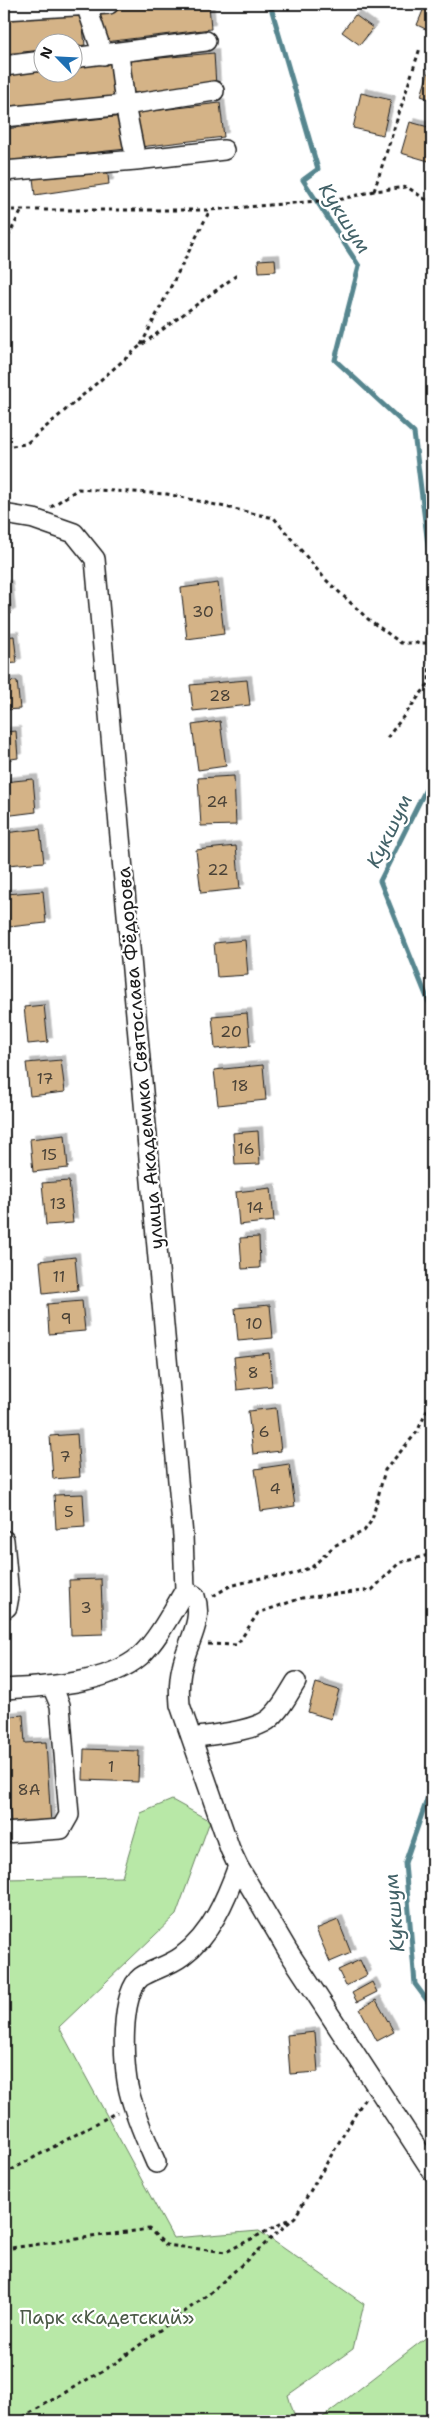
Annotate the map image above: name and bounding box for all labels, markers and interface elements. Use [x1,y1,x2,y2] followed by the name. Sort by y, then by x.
[32,32,82,82] north arrow
[36,44,57,61] text: N
[313,178,377,258] water label: Кукшум
[192,601,214,622] house number: 30
[209,685,231,706] house number: 28
[360,790,418,872] water label: Кукшум
[206,791,228,812] house number: 24
[207,859,229,880] house number: 22
[111,866,169,1250] street label: улица Академика Святослава Фёдорова
[220,1021,242,1042] house number: 20
[36,1068,54,1089] house number: 17
[231,1075,249,1096] house number: 18
[237,1138,255,1159] house number: 16
[41,1144,57,1165] house number: 15
[49,1193,67,1214] house number: 13
[246,1197,264,1218] house number: 14
[53,1266,65,1287] house number: 11
[60,1308,72,1329] house number: 9
[245,1313,263,1334] house number: 10
[247,1362,259,1383] house number: 8
[258,1421,270,1442] house number: 6
[59,1446,71,1467] house number: 7
[269,1478,281,1499] house number: 4
[64,1501,74,1522] house number: 5
[80,1597,92,1618] house number: 3
[108,1756,114,1777] house number: 1
[18,1779,40,1800] house number: 8А
[378,1873,410,1953] water label: Кукшум
[20,2305,194,2330] park label: Парк «Кадетский»

